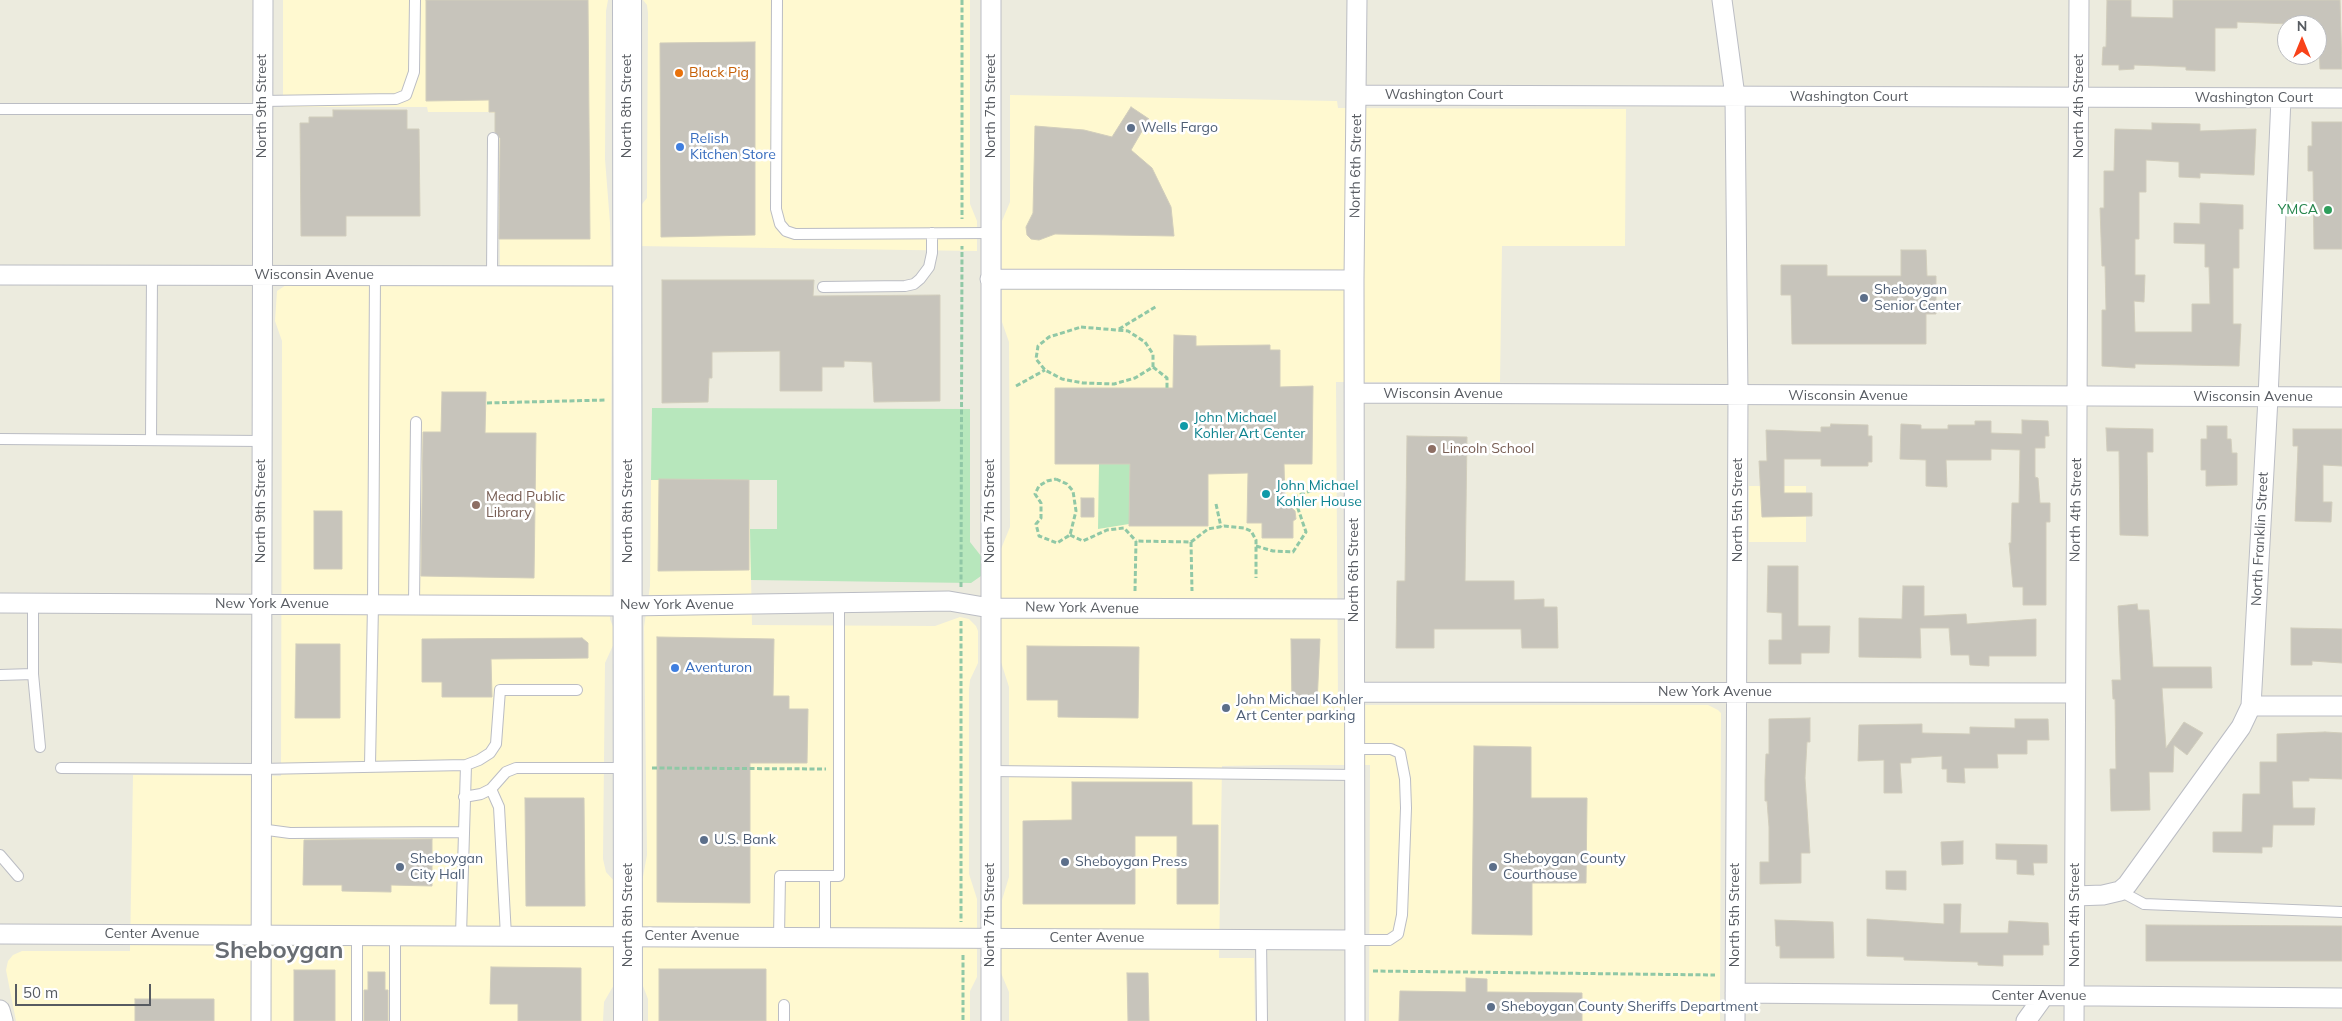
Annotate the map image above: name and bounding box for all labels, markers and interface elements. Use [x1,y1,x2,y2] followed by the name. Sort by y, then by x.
[2277,15,2327,65] north arrow
[2297,17,2307,35] text: N
[254,54,270,158] street label: North 9th Street
[619,54,635,158] street label: North 8th Street
[983,54,999,158] street label: North 7th Street
[2071,54,2087,158] street label: North 4th Street
[689,65,749,81] place label: Black Pig
[673,67,685,79] marker: Black Pig
[1385,87,1503,103] street label: Washington Court
[1790,89,1908,105] street label: Washington Court
[2195,90,2313,106] street label: Washington Court
[1347,114,1365,218] street label: North 6th Street
[1141,120,1218,136] place label: Wells Fargo
[1125,122,1137,134] marker: Wells Fargo
[690,131,776,164] place label: Relish Kitchen Store
[674,141,686,153] marker: Relish Kitchen Store
[2278,202,2318,218] place label: YMCA
[2322,204,2334,216] marker: YMCA
[254,267,374,283] street label: Wisconsin Avenue
[1874,282,1961,314] place label: Sheboygan Senior Center
[1858,292,1870,304] marker: Sheboygan Senior Center
[1383,386,1503,402] street label: Wisconsin Avenue
[1788,388,1908,404] street label: Wisconsin Avenue
[2193,389,2313,405] street label: Wisconsin Avenue
[1194,410,1305,442] place label: John Michael Kohler Art Center
[1178,420,1190,432] marker: John Michael Kohler Art Center
[1442,441,1534,457] place label: Lincoln School
[1426,443,1438,455] marker: Lincoln School
[1730,458,1746,562] street label: North 5th Street
[2067,458,2085,562] street label: North 4th Street
[253,459,269,563] street label: North 9th Street
[620,459,636,563] street label: North 8th Street
[982,459,998,563] street label: North 7th Street
[2248,471,2272,607] street label: North Franklin Street
[1276,478,1362,511] place label: John Michael Kohler House
[1260,488,1272,500] marker: John Michael Kohler House
[486,489,565,522] place label: Mead Public Library
[470,499,482,511] marker: Mead Public Library
[1346,518,1362,622] street label: North 6th Street
[215,596,329,612] street label: New York Avenue
[620,597,734,613] street label: New York Avenue
[1025,599,1139,617] street label: New York Avenue
[685,660,752,676] place label: Aventuron
[669,662,681,674] marker: Aventuron
[1658,684,1772,700] street label: New York Avenue
[1236,692,1363,724] place label: John Michael Kohler Art Center parking
[1220,702,1232,714] marker: John Michael Kohler Art Center parking
[714,832,776,848] place label: U.S. Bank
[698,834,710,846] marker: U.S. Bank
[410,851,483,884] place label: Sheboygan City Hall
[1503,851,1626,884] place label: Sheboygan County Courthouse
[1075,854,1187,870] place label: Sheboygan Press
[1059,856,1071,868] marker: Sheboygan Press
[394,861,406,873] marker: Sheboygan City Hall
[1487,861,1499,873] marker: Sheboygan County Courthouse
[620,863,636,967] street label: North 8th Street
[982,863,998,967] street label: North 7th Street
[1727,863,1743,967] street label: North 5th Street
[2067,863,2083,967] street label: North 4th Street
[105,926,199,942] street label: Center Avenue
[645,928,739,944] street label: Center Avenue
[1050,930,1144,946] street label: Center Avenue
[214,937,344,965] district label: Sheboygan
[18,974,154,1006] scale bar
[23,983,58,1002] text: 50 m
[1992,988,2086,1004] street label: Center Avenue
[1501,999,1758,1015] place label: Sheboygan County Sheriffs Department
[1485,1001,1497,1013] marker: Sheboygan County Sheriffs Department

